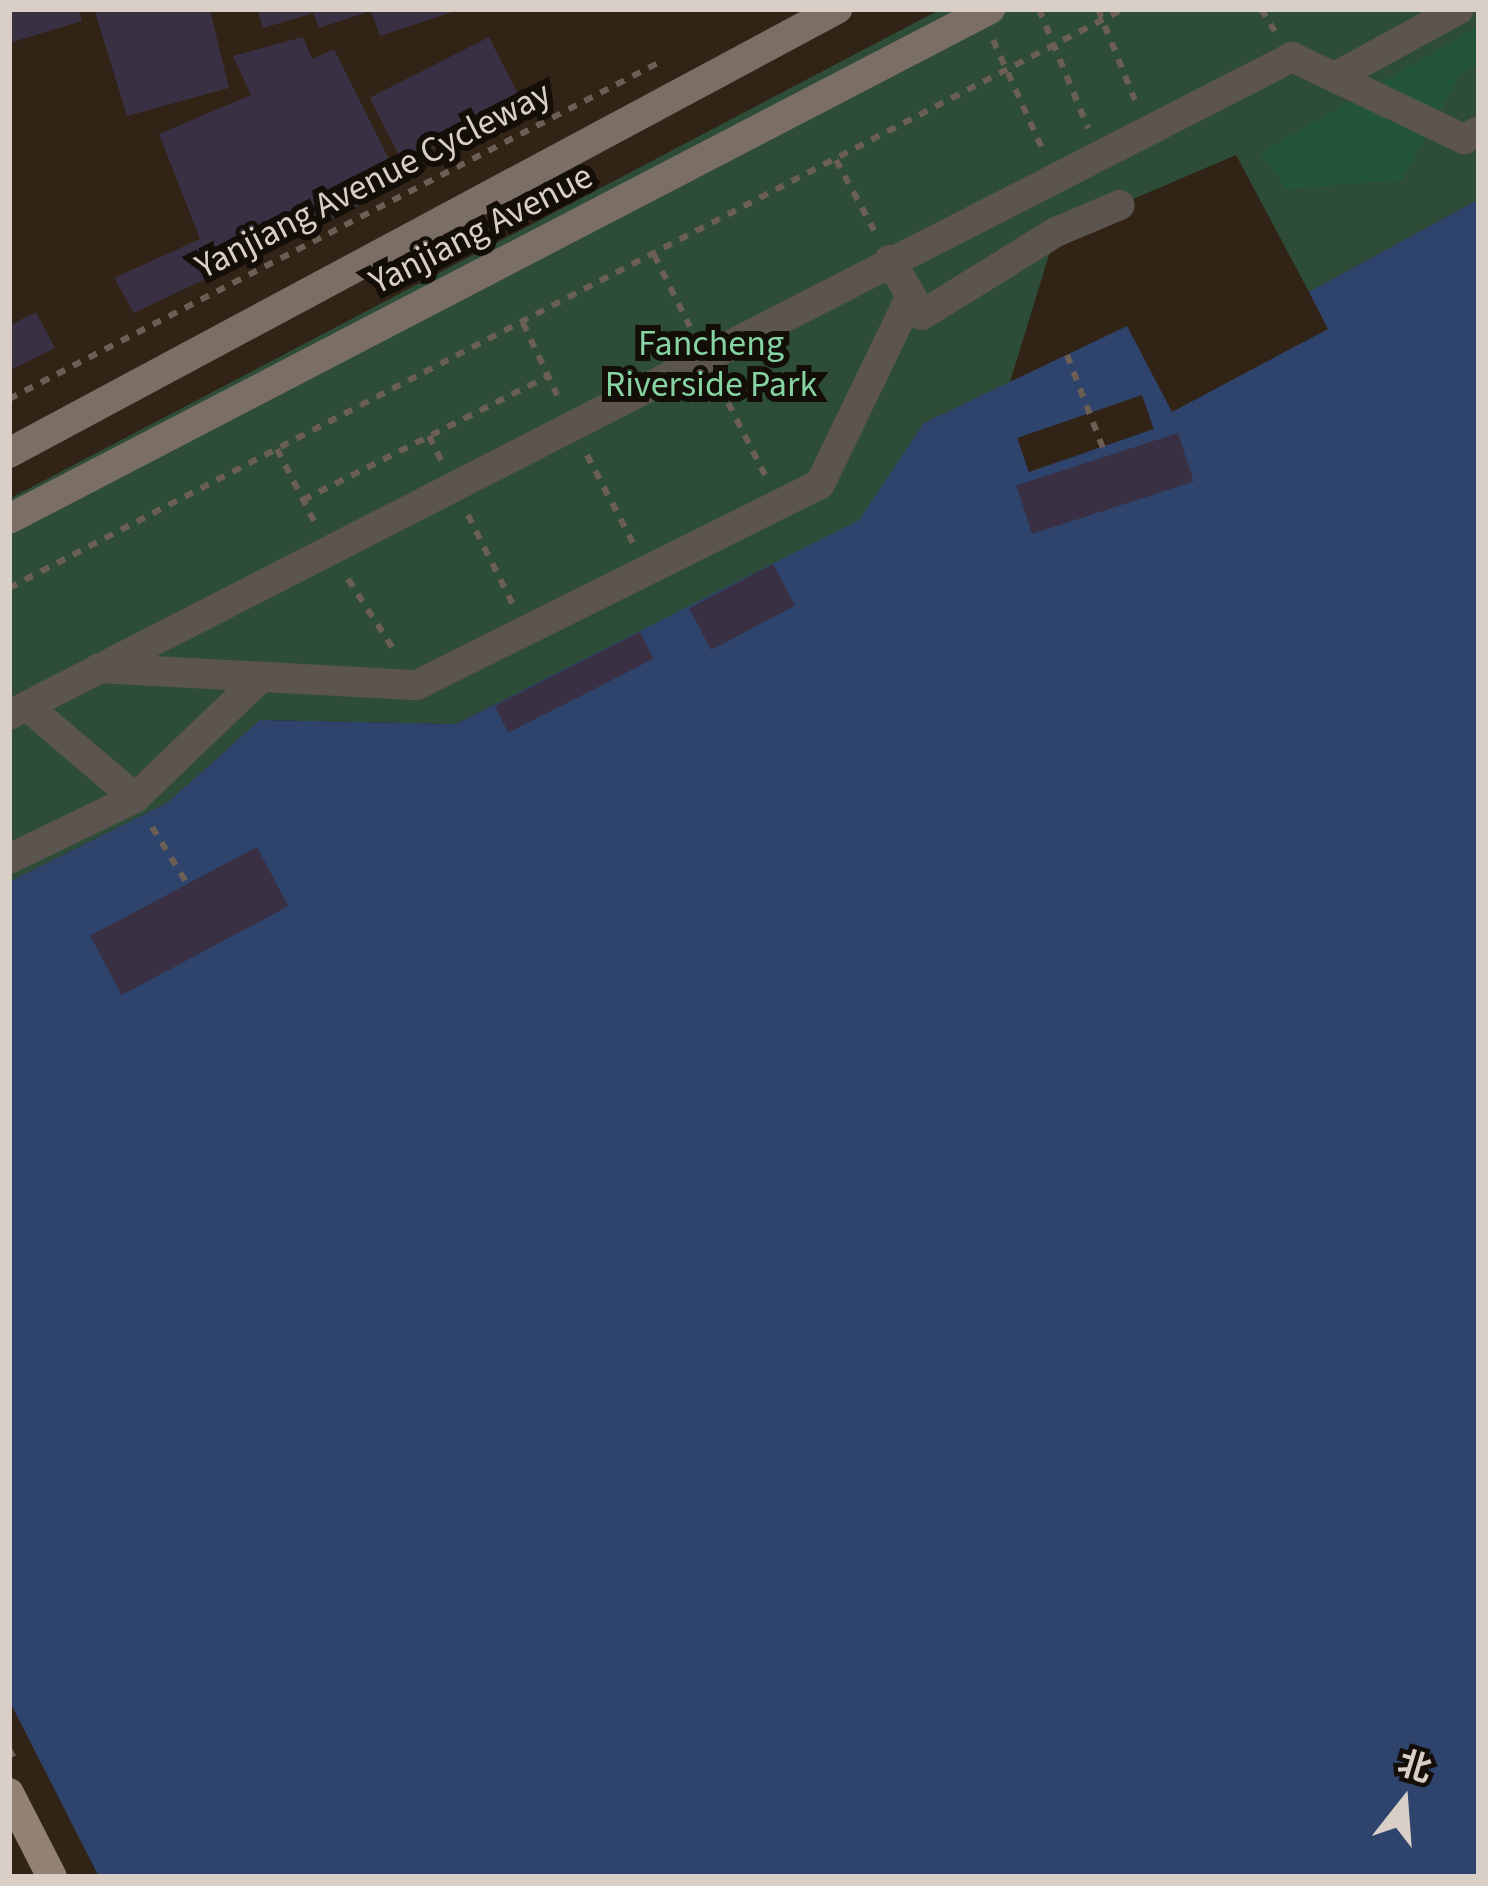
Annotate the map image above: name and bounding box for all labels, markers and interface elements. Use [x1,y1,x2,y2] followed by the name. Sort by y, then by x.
[188,72,558,288] street label: Yanjiang Avenue Cycleway
[362,154,600,304] street label: Yanjiang Avenue
[605,321,817,406] park label: Fancheng Riverside Park
[1392,1740,1437,1794] text: 北
[1344,1742,1464,1862] north arrow

